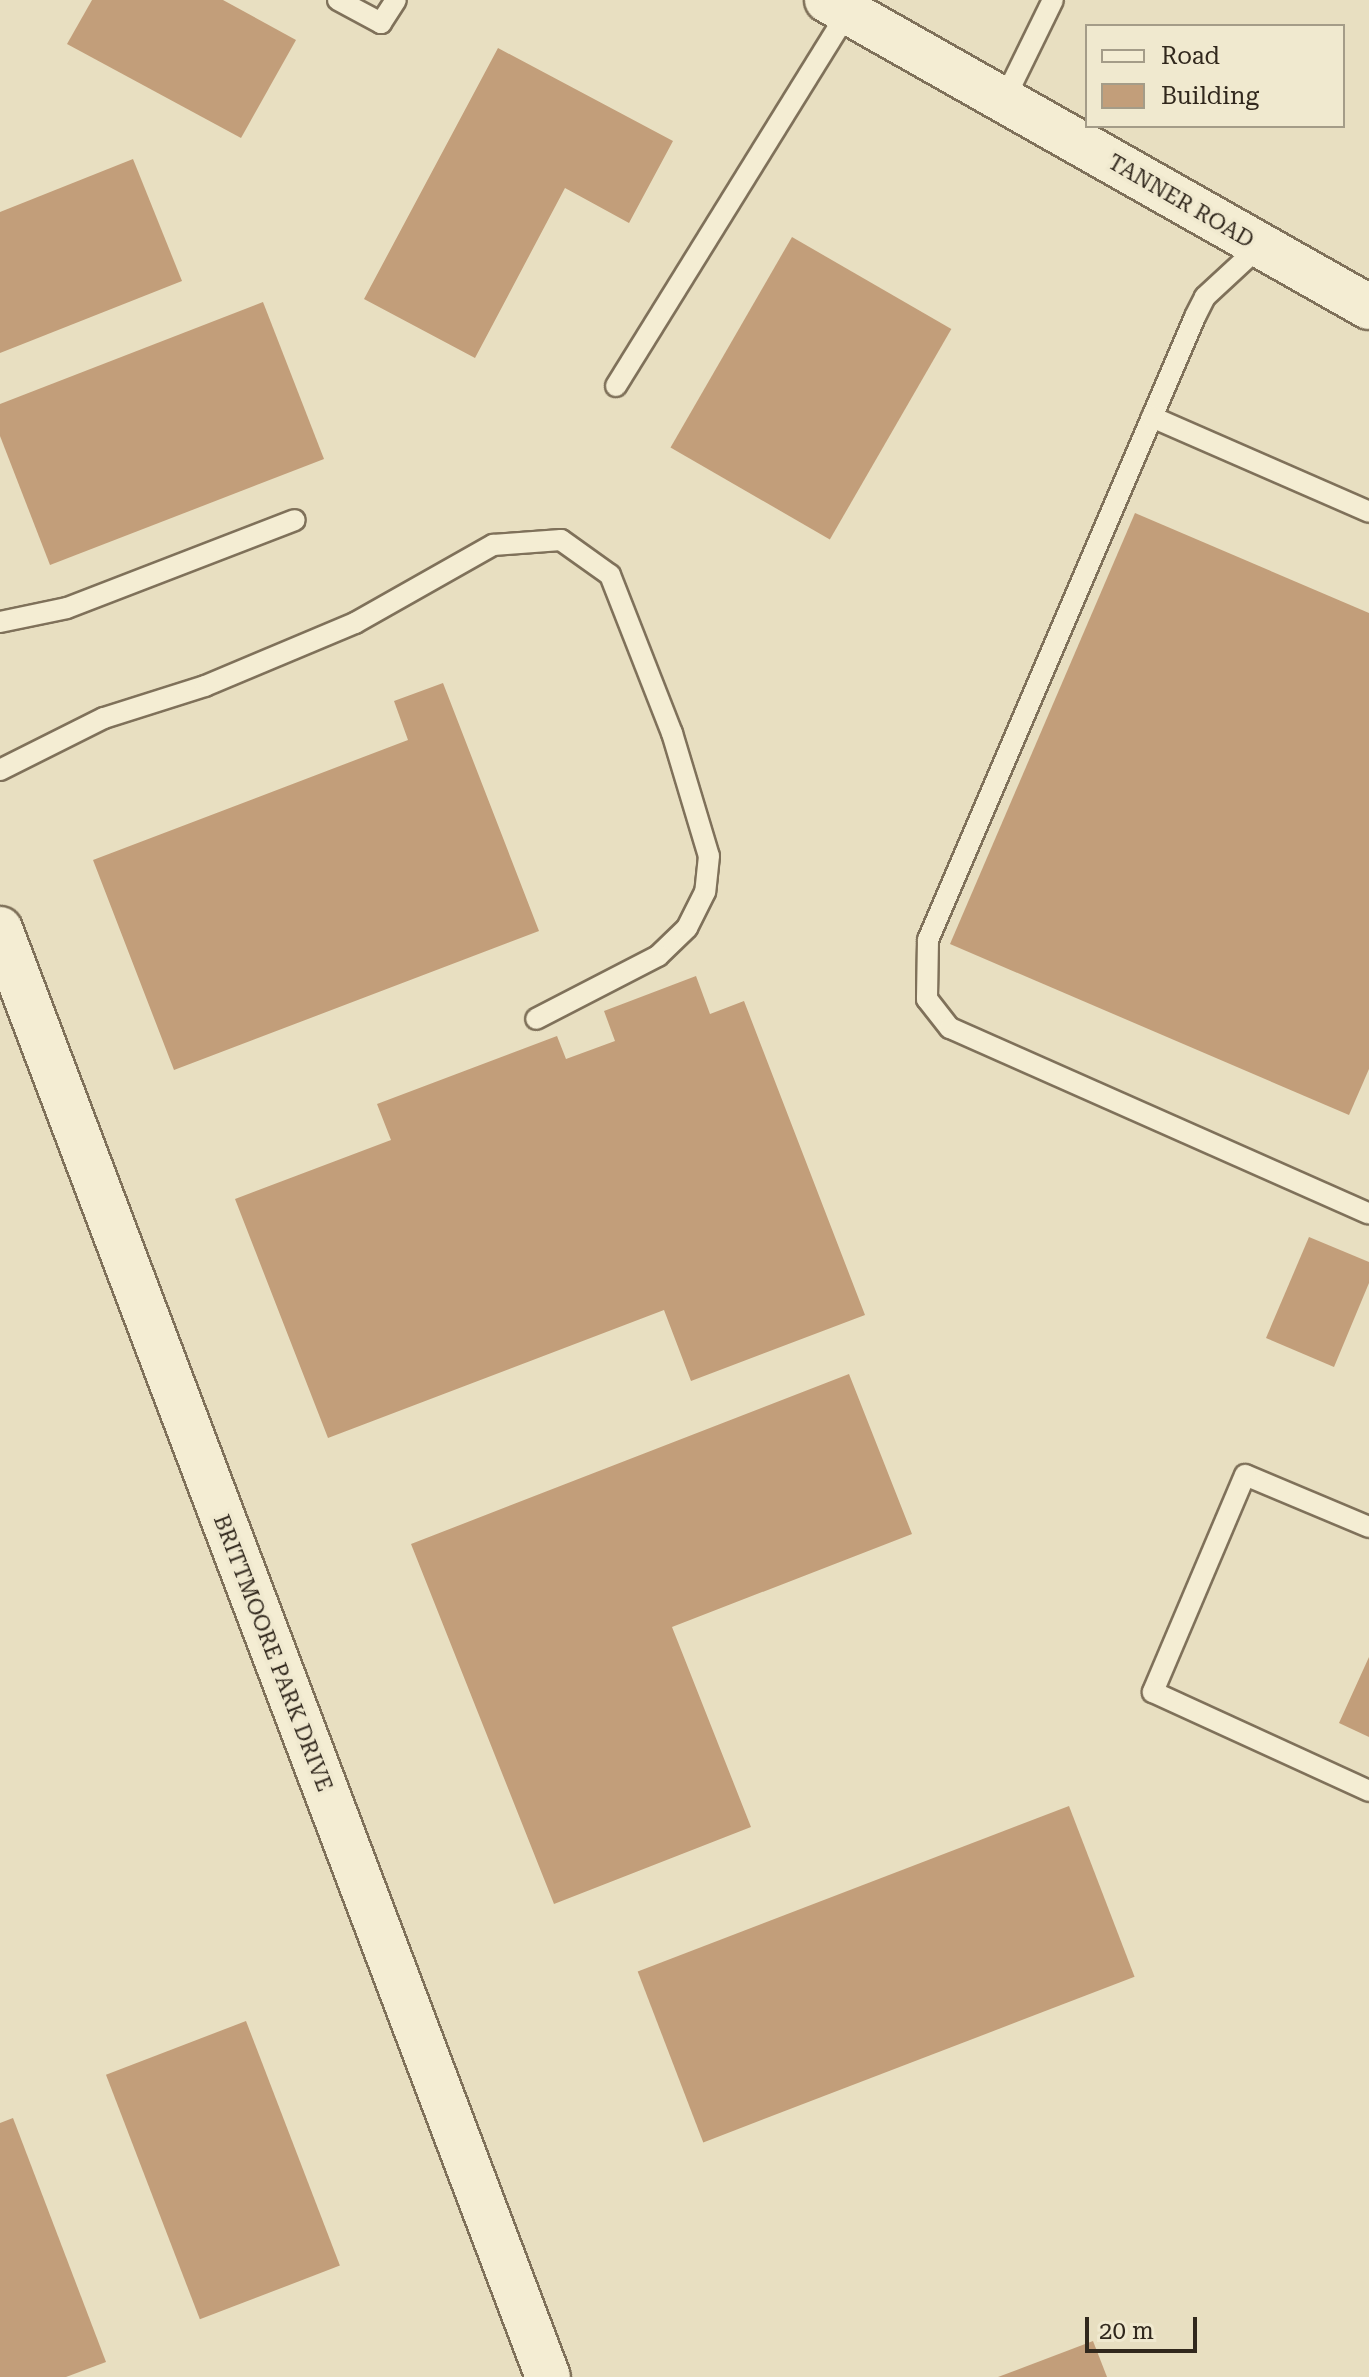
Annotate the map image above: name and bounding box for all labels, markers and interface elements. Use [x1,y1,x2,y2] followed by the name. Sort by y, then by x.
[1085,24,1345,128] legend
[1161,42,1220,70] text: Road
[1161,82,1259,110] text: Building
[1103,149,1259,253] street label: TANNER ROAD
[208,1511,338,1795] street label: BRITTMOORE PARK DRIVE
[1089,2301,1201,2351] scale bar
[1099,2317,1154,2345] text: 20 m

